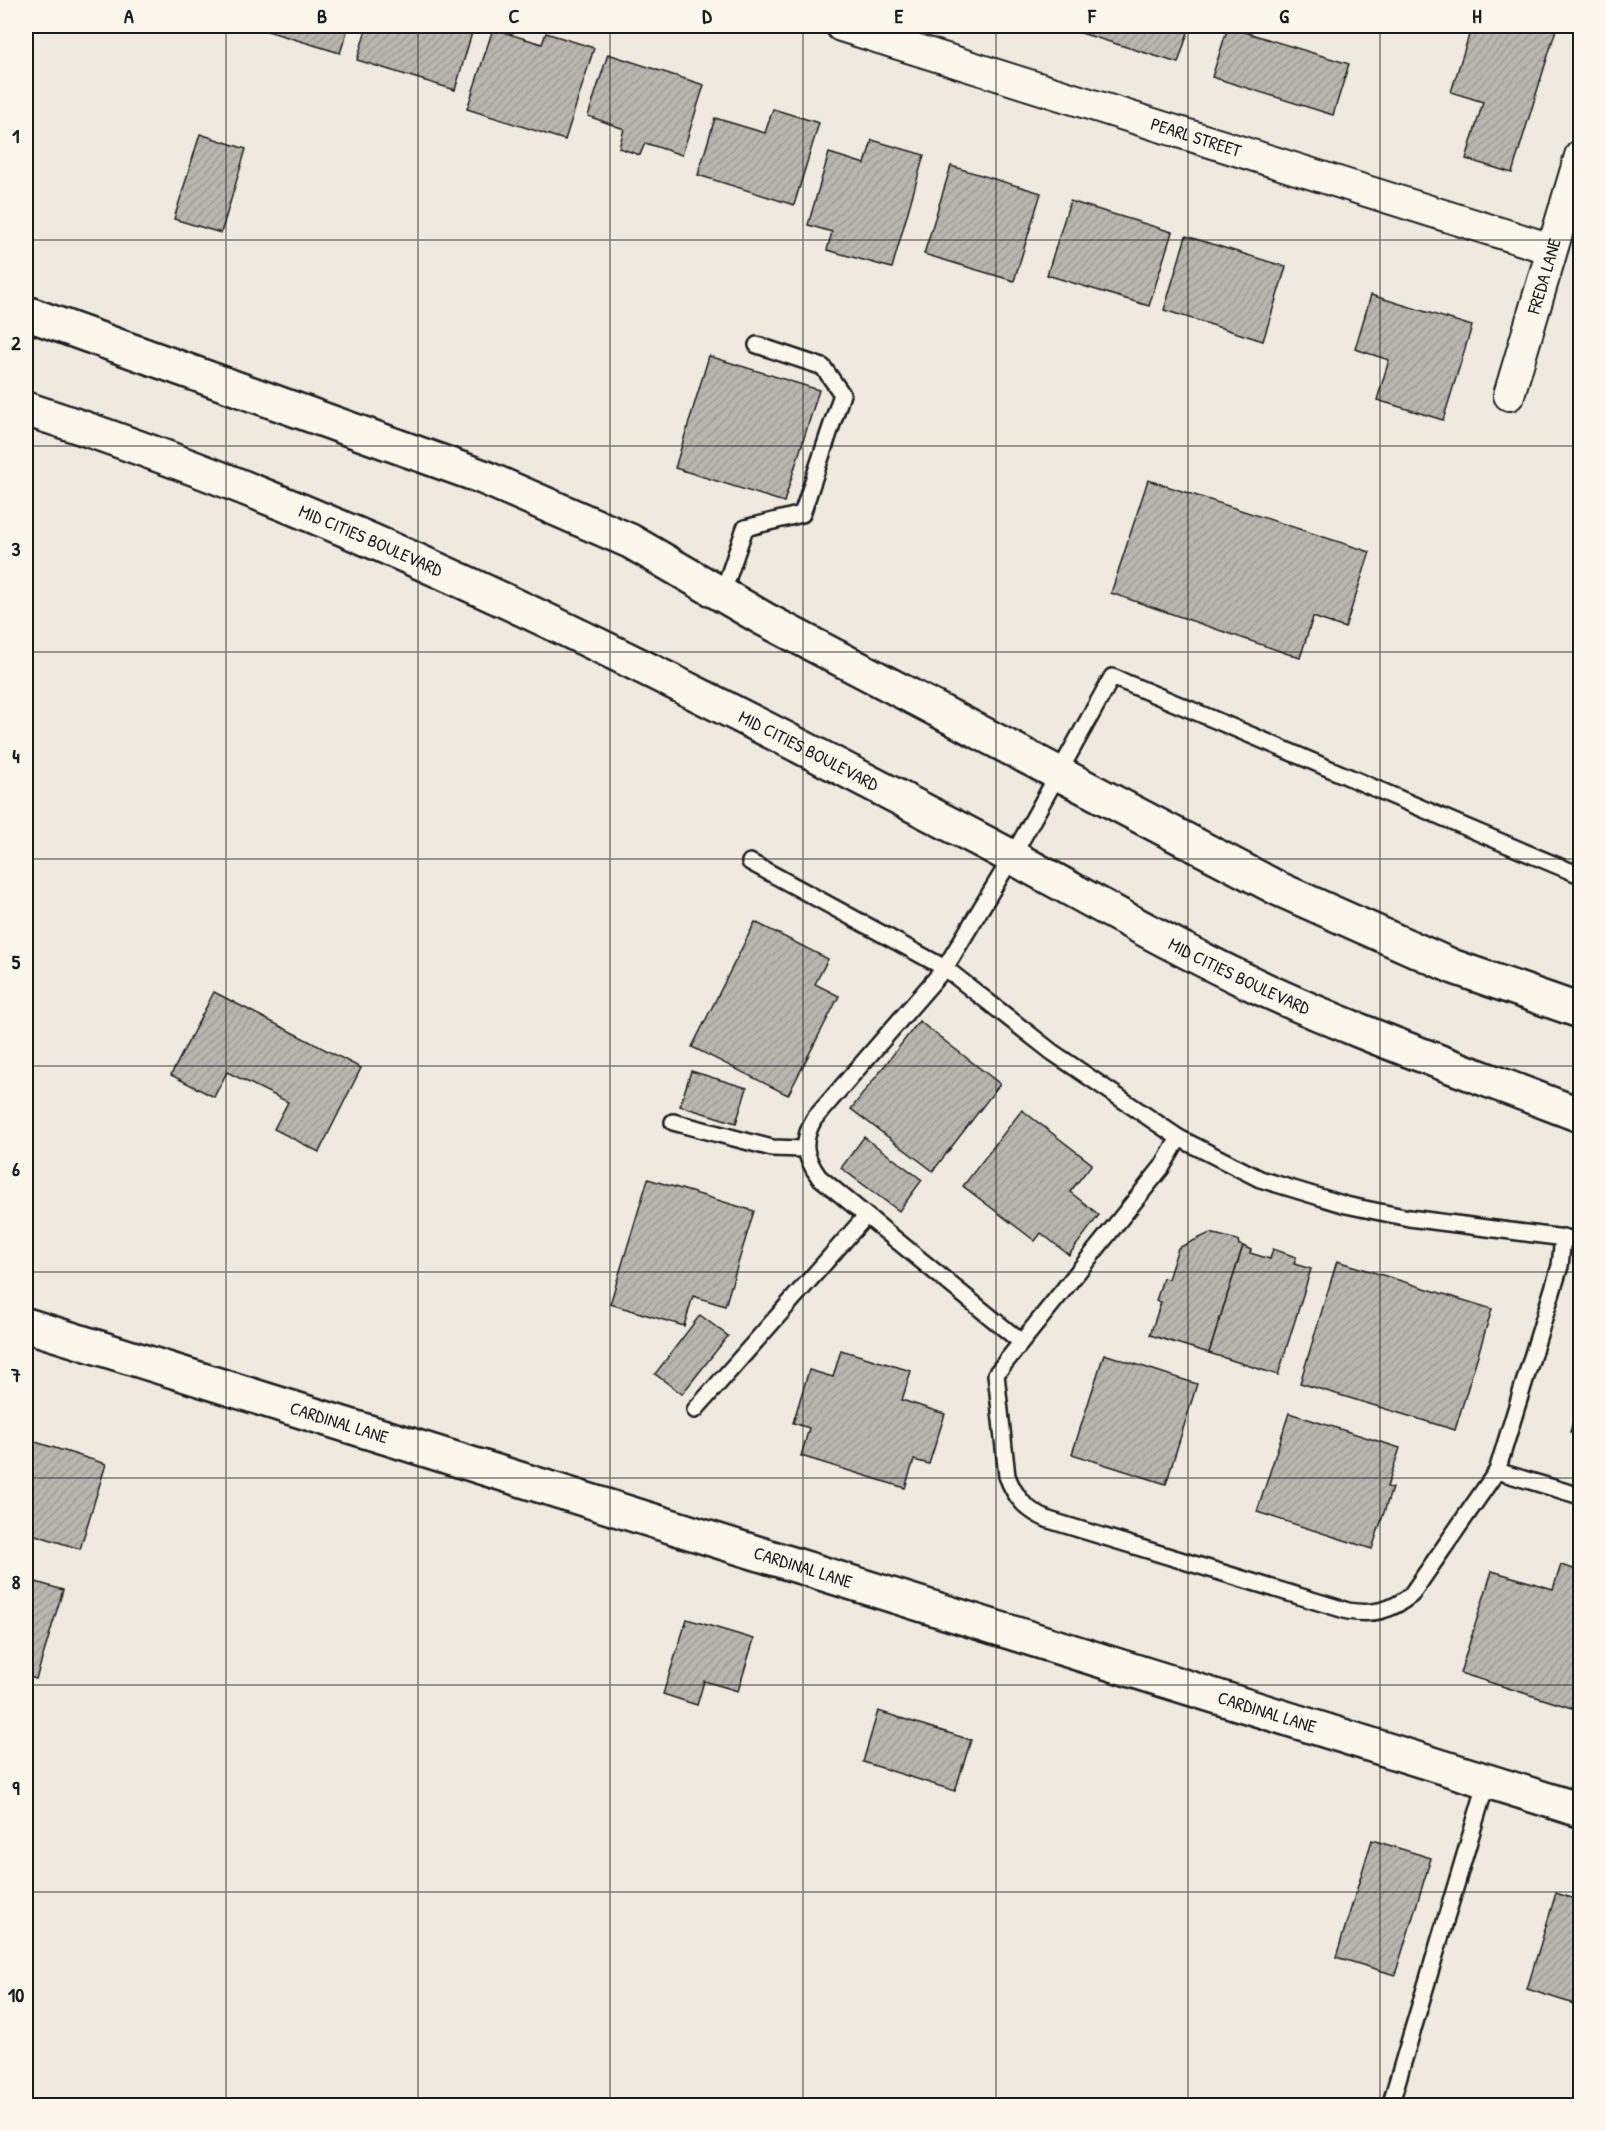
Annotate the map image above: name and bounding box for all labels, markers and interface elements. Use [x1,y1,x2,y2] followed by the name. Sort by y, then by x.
[124,2,134,29] text: A
[317,2,327,29] text: B
[509,2,520,29] text: C
[702,2,712,29] text: D
[895,2,904,29] text: E
[1087,2,1097,29] text: F
[1279,2,1289,29] text: G
[1472,2,1482,29] text: H
[1148,111,1245,163] street label: PEARL STREET
[12,122,20,149] text: 1
[1521,235,1567,318] street label: FREDA LANE
[11,329,21,356] text: 2
[295,498,447,583] street label: MID CITIES BOULEVARD
[12,535,21,562] text: 3
[735,704,884,797] street label: MID CITIES BOULEVARD
[12,742,20,769] text: 4
[1164,931,1314,1021] street label: MID CITIES BOULEVARD
[12,948,21,975] text: 5
[12,1155,20,1182] text: 6
[10,1361,21,1388] text: 7
[287,1395,392,1449] street label: CARDINAL LANE
[751,1540,856,1594] street label: CARDINAL LANE
[12,1568,21,1595] text: 8
[1215,1685,1320,1739] street label: CARDINAL LANE
[12,1774,20,1801] text: 9
[8,1981,24,2008] text: 10

